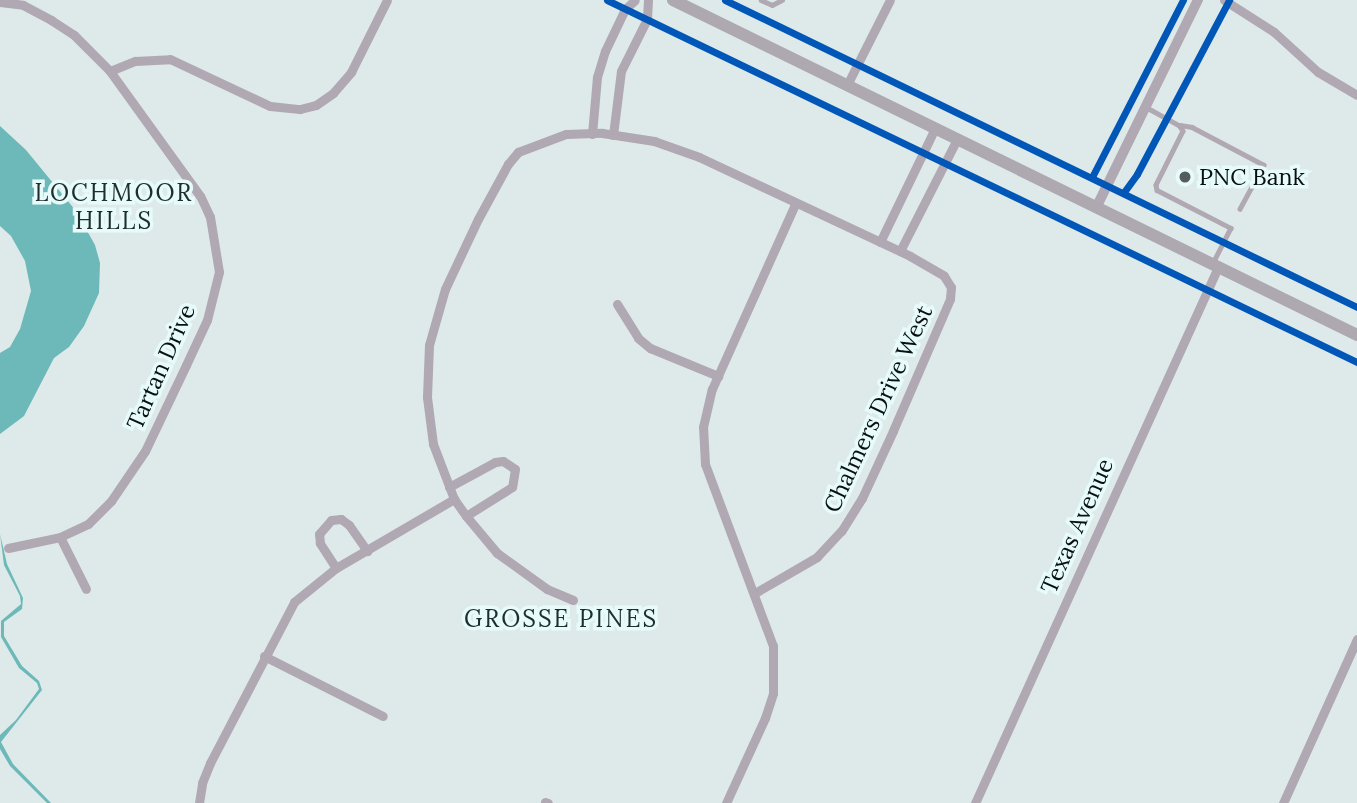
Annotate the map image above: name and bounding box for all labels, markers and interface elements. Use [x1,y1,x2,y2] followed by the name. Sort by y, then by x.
[1199,163,1305,191] place label: PNC Bank
[1177,169,1193,185] marker: PNC Bank
[36,179,192,235] district label: LOCHMOOR HILLS
[121,300,201,434] street label: Tartan Drive
[818,301,938,517] street label: Chalmers Drive West
[1035,454,1119,598] street label: Texas Avenue
[465,605,657,633] district label: GROSSE PINES

